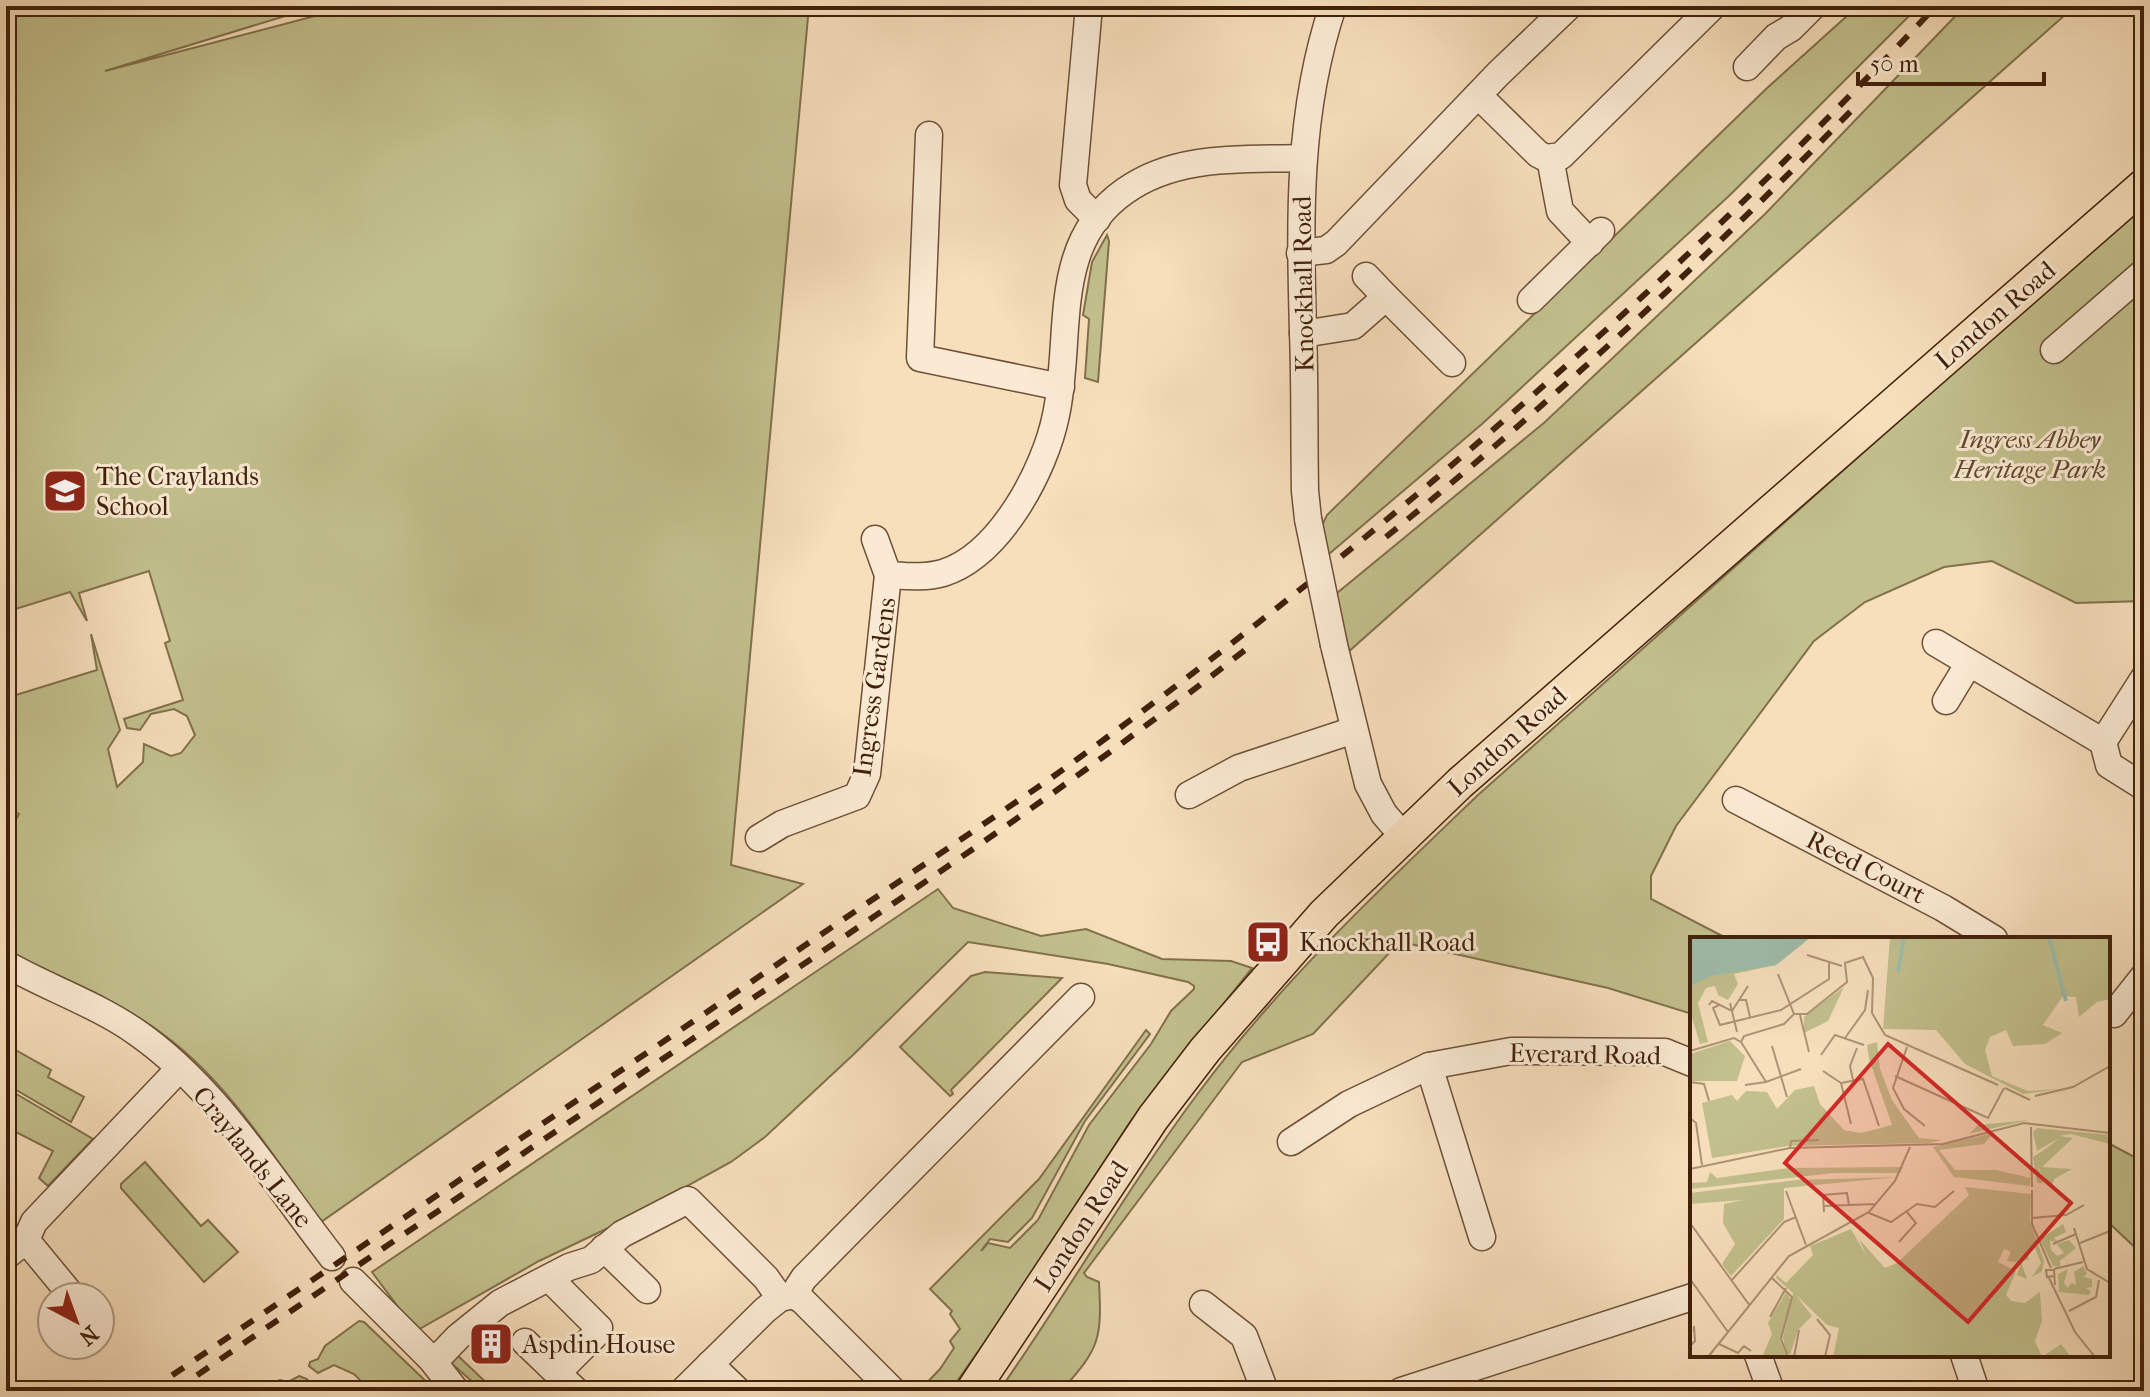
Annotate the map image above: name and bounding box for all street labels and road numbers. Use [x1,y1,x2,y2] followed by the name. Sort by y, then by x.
[1286,195,1321,372] street label: Knockhall Road
[1929,254,2063,376] street label: London Road
[847,595,902,779] street label: Ingress Gardens
[1441,679,1574,803] street label: London Road
[1801,824,1931,911] street label: Reed Court
[1509,1038,1662,1071] street label: Everard Road
[186,1080,319,1234] street label: Craylands Lane
[1028,1154,1136,1297] street label: London Road

